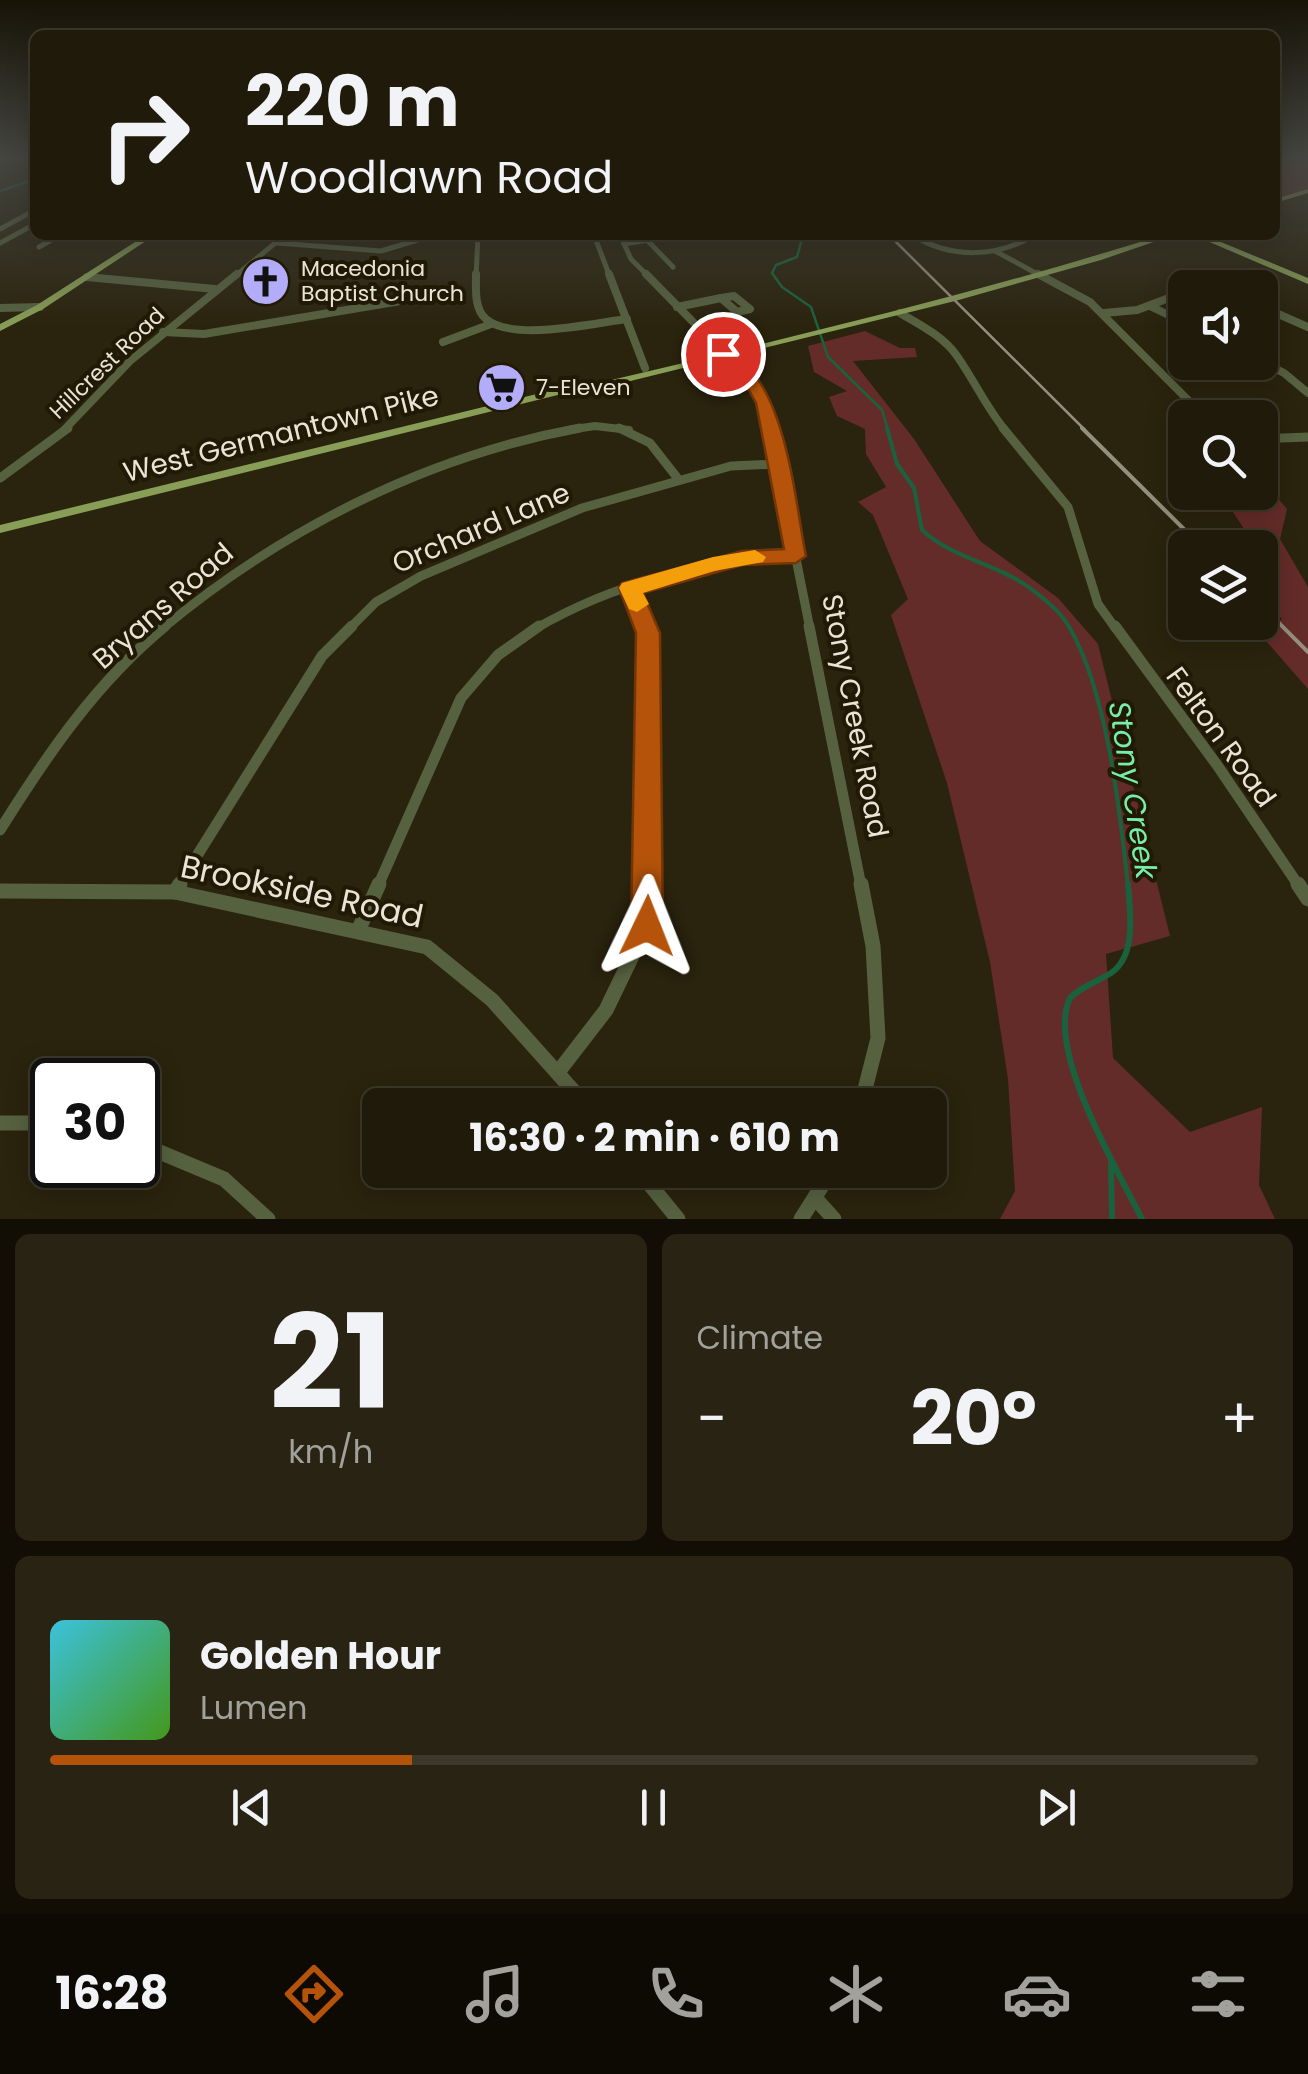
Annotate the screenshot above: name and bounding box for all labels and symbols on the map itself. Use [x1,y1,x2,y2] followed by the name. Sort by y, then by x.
[301,253,464,309] place label: Macedonia Baptist Church
[240,255,292,307] church icon: Macedonia Baptist Church
[43,300,171,426] street label: Hillcrest Road
[681,312,766,397] pin
[475,361,527,413] supermarket icon: 7-Eleven
[536,372,631,403] place label: 7-Eleven
[119,376,443,492] street label: West Germantown Pike
[386,473,576,583] street label: Orchard Lane
[84,534,242,678] street label: Bryans Road
[812,591,898,841] street label: Stony Creek Road
[1157,659,1285,815] street label: Felton Road
[1098,698,1169,884] water label: Stony Creek
[177,843,427,939] street label: Brookside Road
[595,874,699,978] position arrow
[30,1058,160,1188] speed limit sign: 30

